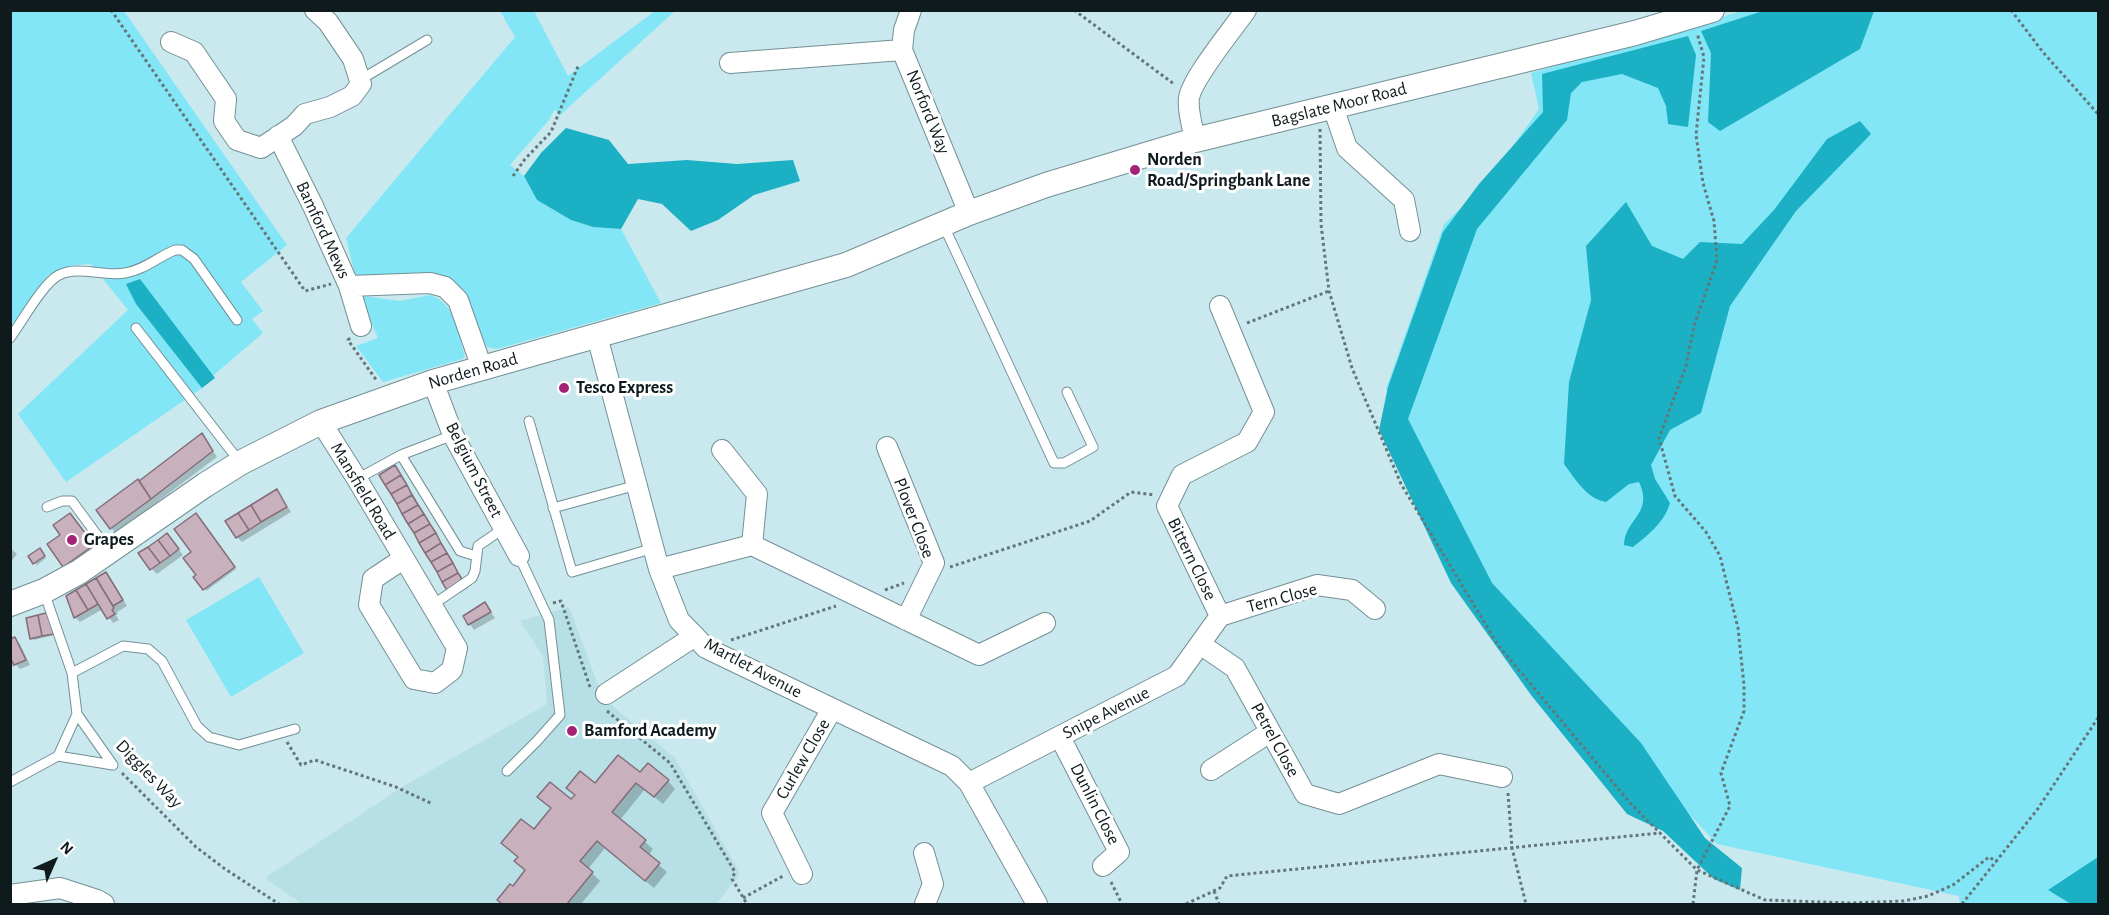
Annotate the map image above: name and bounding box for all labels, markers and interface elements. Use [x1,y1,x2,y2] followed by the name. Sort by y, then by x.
[901,67,955,157] street label: Norford Way
[1269,78,1409,132] street label: Bagslate Moor Road
[1147,149,1310,192] place label: Norden Road/Springbank Lane
[1128,163,1142,177] marker: Norden Road/Springbank Lane
[291,178,355,282] street label: Bamford Mews
[426,348,520,394] street label: Norden Road
[576,377,673,399] place label: Tesco Express
[557,381,571,395] marker: Tesco Express
[441,419,507,521] street label: Belgium Street
[326,439,400,543] street label: Mansfield Road
[889,475,939,561] street label: Plover Close
[1163,514,1221,604] street label: Bittern Close
[84,529,134,551] place label: Grapes
[65,533,79,547] marker: Grapes
[1245,578,1319,618] street label: Tern Close
[700,633,806,703] street label: Martlet Avenue
[1059,682,1153,744] street label: Snipe Avenue
[1246,699,1304,781] street label: Petrel Close
[771,715,835,803] street label: Curlew Close
[584,720,716,742] place label: Bamford Academy
[565,724,579,738] marker: Bamford Academy
[111,735,187,813] street label: Diggles Way
[1065,760,1125,848] street label: Dunlin Close
[24,831,84,891] north arrow
[57,839,76,858] text: N

